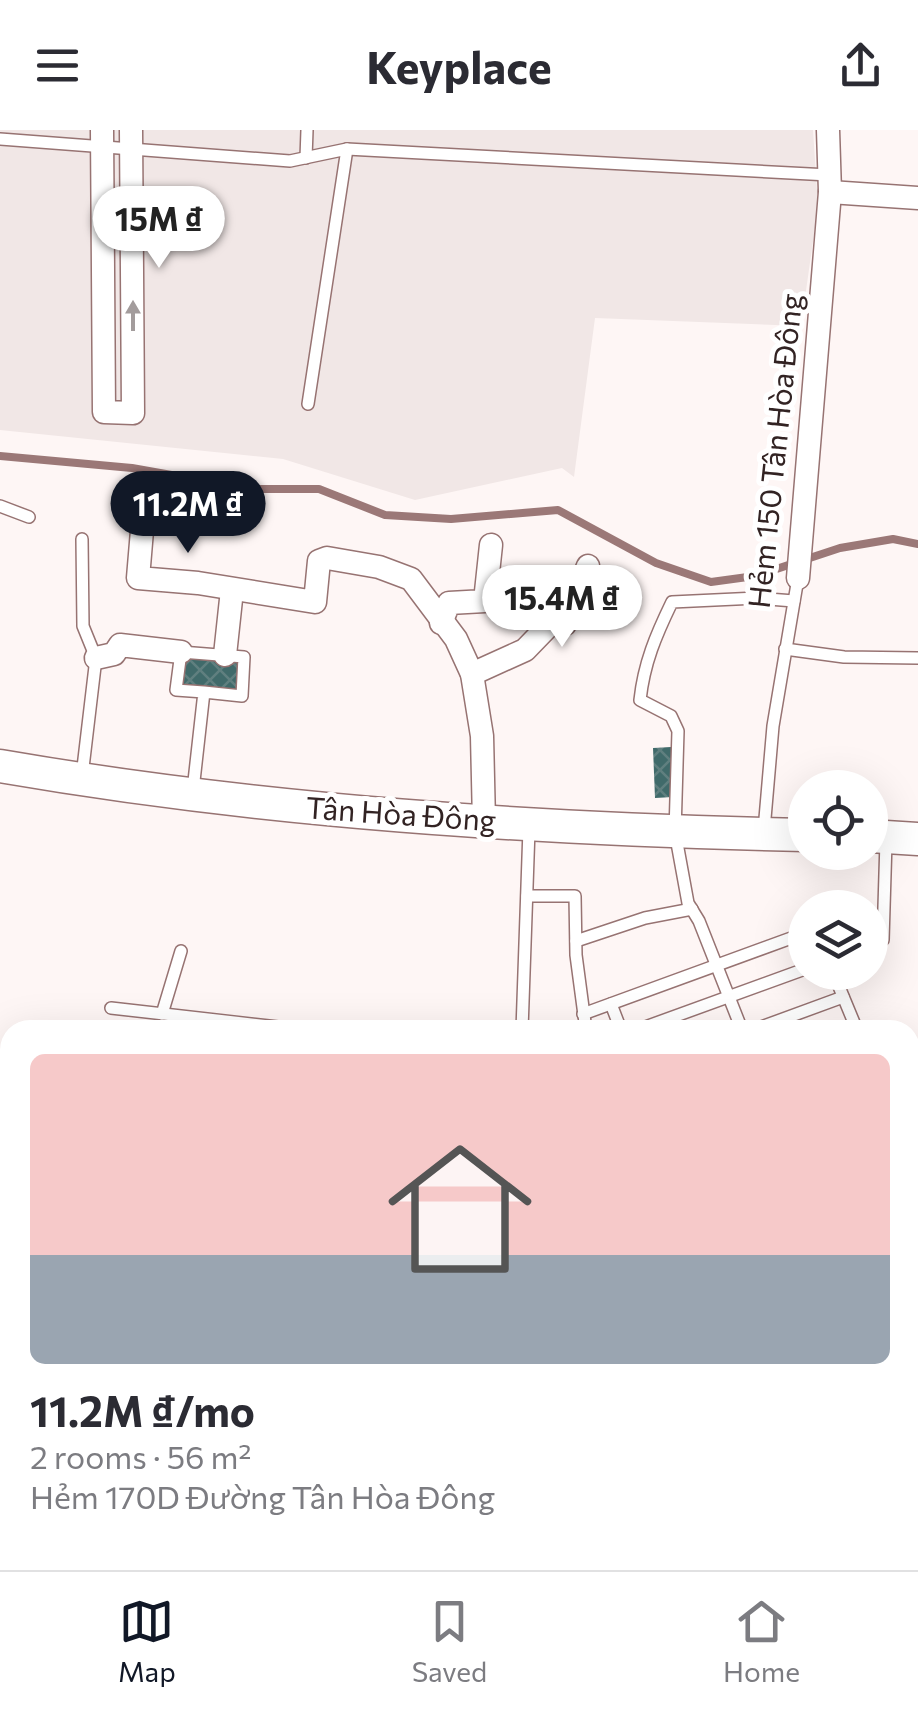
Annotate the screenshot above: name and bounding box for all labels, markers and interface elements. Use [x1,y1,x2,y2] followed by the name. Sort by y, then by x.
[30,38,85,93] icon: menu
[366,38,552,93] text: Keyplace
[833,38,888,93] icon: share
[89,186,229,271] pin: 15M ₫
[115,198,203,238] text: 15M ₫
[739,292,808,610] street label: Hẻm 150 Tân Hòa Đông
[124,299,140,331] one-way arrow
[96,471,280,556] pin: 11.2M ₫
[133,483,243,523] text: 11.2M ₫
[470,565,654,650] pin: 15.4M ₫
[504,577,620,617] text: 15.4M ₫
[788,770,888,990] map controls
[788,770,888,870] button: locate
[305,787,497,838] street label: Tân Hòa Đông
[788,890,888,990] button: layers
[370,1119,550,1299] icon: home
[30,1384,255,1436] text: 11.2M ₫/mo
[30,1436,251,1476] text: 2 rooms · 56 m²
[30,1476,495,1516] text: Hẻm 170D Đường Tân Hòa Đông
[118,1594,176,1688] tab: Map
[412,1594,487,1688] tab: Saved
[723,1594,800,1688] tab: Home

